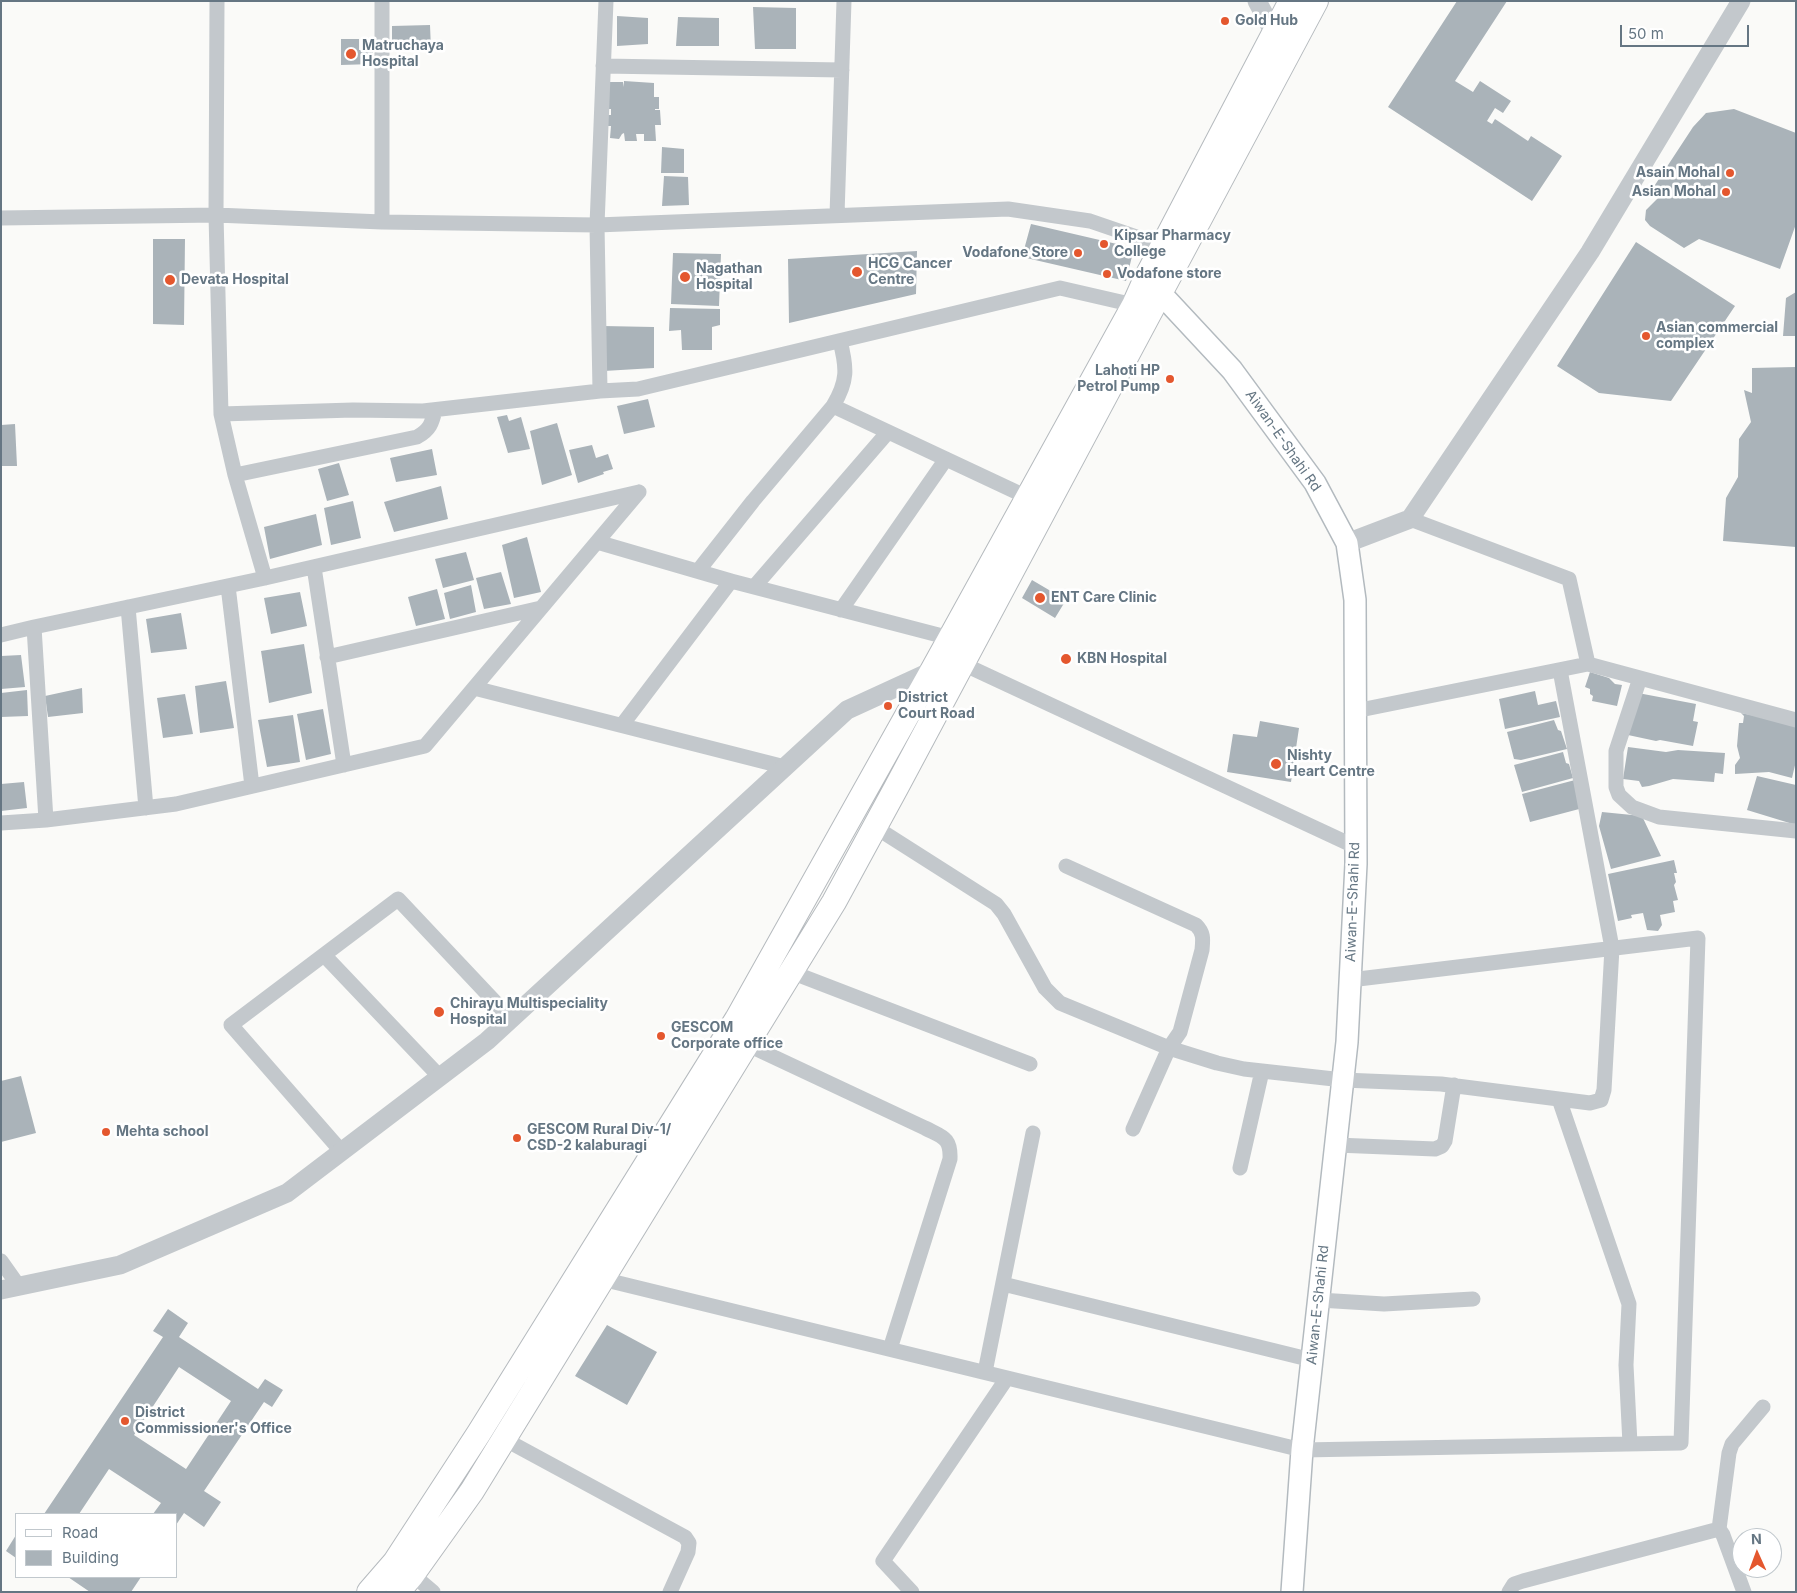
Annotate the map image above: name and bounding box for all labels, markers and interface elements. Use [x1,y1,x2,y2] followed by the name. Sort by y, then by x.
[1235,13,1298,29] place label: Gold Hub
[1219,15,1231,27] marker: Gold Hub
[1622,15,1751,47] scale bar
[1628,24,1664,43] text: 50 m
[362,38,444,70] place label: Matruchaya Hospital
[344,47,358,61] marker: Matruchaya Hospital
[1636,165,1720,181] place label: Asain Mohal
[1724,167,1736,179] marker: Asain Mohal
[1632,184,1716,200] place label: Asian Mohal
[1720,186,1732,198] marker: Asian Mohal
[1114,228,1231,260] place label: Kipsar Pharmacy College
[1098,238,1110,250] marker: Kipsar Pharmacy College
[962,245,1068,261] place label: Vodafone Store
[1072,247,1084,259] marker: Vodafone Store
[868,256,952,288] place label: HCG Cancer Centre
[696,261,762,294] place label: Nagathan Hospital
[850,265,864,279] marker: HCG Cancer Centre
[1117,266,1221,282] place label: Vodafone store
[1101,268,1113,280] marker: Vodafone store
[678,270,692,284] marker: Nagathan Hospital
[181,272,289,288] place label: Devata Hospital
[163,273,177,287] marker: Devata Hospital
[1656,320,1778,352] place label: Asian commercial complex
[1640,330,1652,342] marker: Asian commercial complex
[1077,363,1160,396] place label: Lahoti HP Petrol Pump
[1164,373,1176,385] marker: Lahoti HP Petrol Pump
[1242,387,1324,495] street label: Aiwan-E-Shahi Rd
[1051,590,1157,606] place label: ENT Care Clinic
[1033,591,1047,605] marker: ENT Care Clinic
[1077,651,1167,667] place label: KBN Hospital
[1059,652,1073,666] marker: KBN Hospital
[898,690,975,722] place label: District Court Road
[882,700,894,712] marker: District Court Road
[1287,748,1375,780] place label: Nishty Heart Centre
[1269,757,1283,771] marker: Nishty Heart Centre
[1343,842,1363,962] street label: Aiwan-E-Shahi Rd
[450,996,608,1028] place label: Chirayu Multispeciality Hospital
[432,1005,446,1019] marker: Chirayu Multispeciality Hospital
[671,1020,783,1052] place label: GESCOM Corporate office
[655,1030,667,1042] marker: GESCOM Corporate office
[527,1122,671,1154] place label: GESCOM Rural Div-1/ CSD-2 kalaburagi
[116,1124,208,1140] place label: Mehta school
[100,1126,112,1138] marker: Mehta school
[511,1132,523,1144] marker: GESCOM Rural Div-1/ CSD-2 kalaburagi
[1303,1244,1333,1366] street label: Aiwan-E-Shahi Rd
[135,1405,292,1438] place label: District Commissioner's Office
[119,1415,131,1427] marker: District Commissioner's Office
[15,1513,178,1578] legend
[62,1523,98,1542] text: Road
[1732,1528,1782,1578] north arrow
[1751,1530,1762,1547] text: N
[62,1548,119,1567] text: Building

